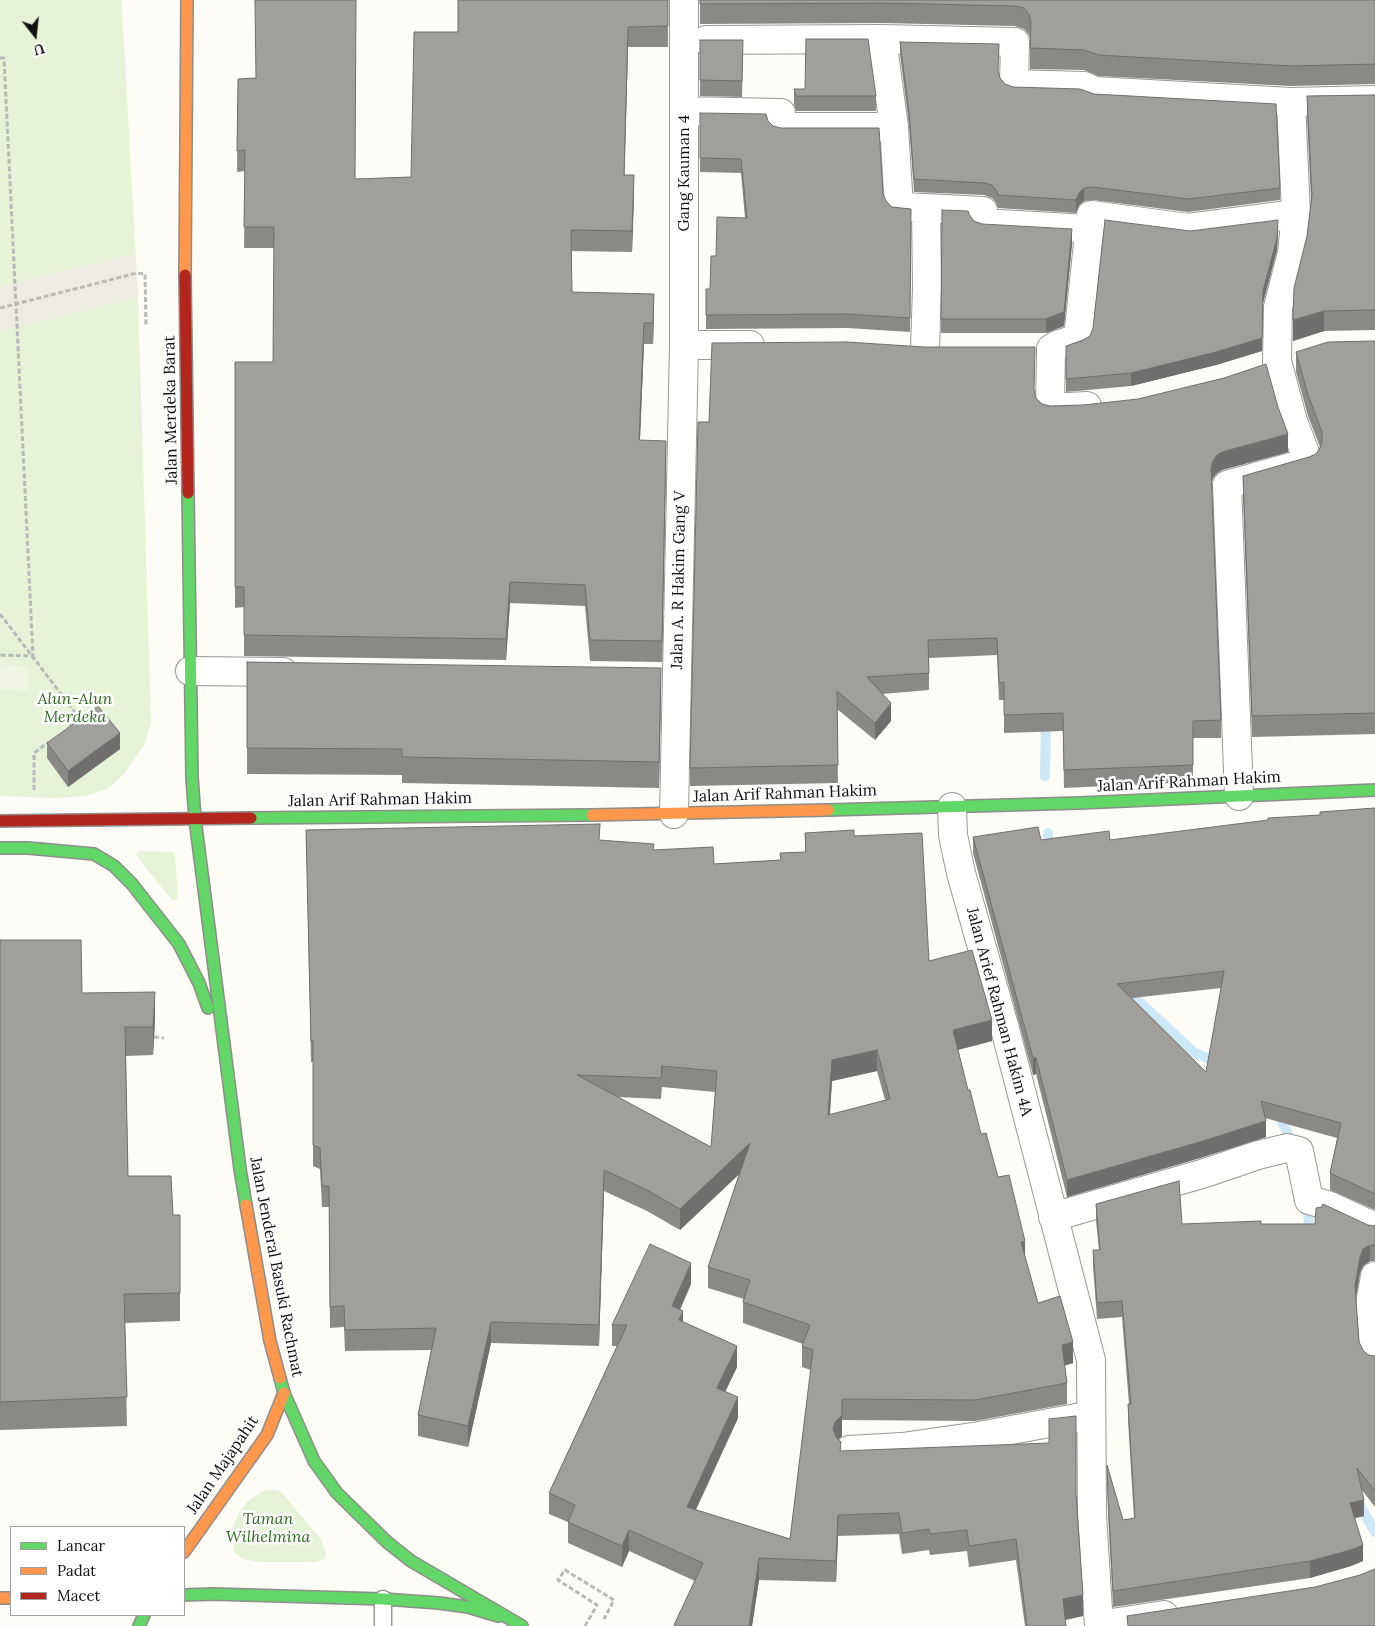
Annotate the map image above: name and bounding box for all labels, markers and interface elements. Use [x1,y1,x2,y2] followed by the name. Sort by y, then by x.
[10,10,60,60] north arrow
[32,39,47,60] text: U
[674,115,694,231] street label: Gang Kauman 4
[160,335,182,485] street label: Jalan Merdeka Barat
[668,490,690,670] street label: Jalan A. R Hakim Gang V
[38,689,112,727] park label: Alun-Alun Merdeka
[1097,768,1281,796] street label: Jalan Arif Rahman Hakim
[693,781,877,807] street label: Jalan Arif Rahman Hakim
[288,789,472,811] street label: Jalan Arif Rahman Hakim
[962,905,1036,1119] street label: Jalan Arief Rahman Hakim 4A
[245,1155,307,1379] street label: Jalan Jenderal Basuki Rachmat
[183,1412,263,1518] street label: Jalan Majapahit
[226,1509,310,1547] park label: Taman Wilhelmina
[10,1526,185,1616] legend
[57,1536,105,1555] text: Lancar
[57,1561,96,1580] text: Padat
[57,1586,100,1605] text: Macet

